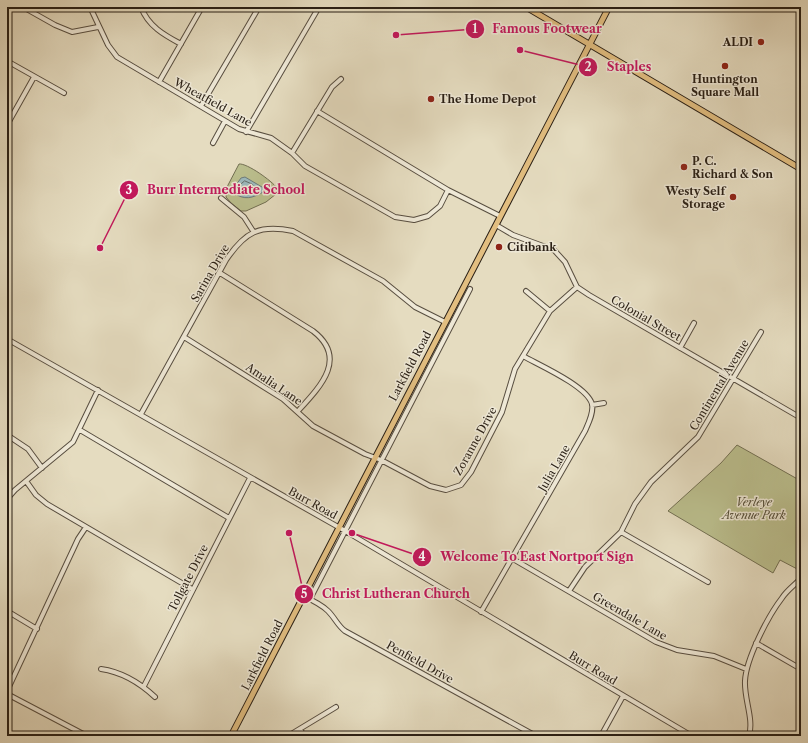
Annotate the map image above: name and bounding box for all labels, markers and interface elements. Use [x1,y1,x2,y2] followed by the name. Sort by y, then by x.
[465,17,610,41] callout: Famous Footwear
[472,21,478,36] text: 1
[492,21,602,36] text: Famous Footwear
[722,35,753,49] place label: ALDI
[756,37,766,47] marker: ALDI
[578,55,659,79] callout: Staples
[584,59,592,74] text: 2
[607,59,652,74] text: Staples
[720,61,730,71] marker: Huntington Square Mall
[691,72,759,99] place label: Huntington Square Mall
[171,74,254,129] street label: Wheatfield Lane
[439,92,537,106] place label: The Home Depot
[426,94,436,104] marker: The Home Depot
[692,154,773,181] place label: P. C. Richard & Son
[679,162,689,172] marker: P. C. Richard & Son
[119,178,313,202] callout: Burr Intermediate School
[126,182,133,197] text: 3
[147,182,305,197] text: Burr Intermediate School
[665,184,726,211] place label: Westy Self Storage
[728,192,738,202] marker: Westy Self Storage
[507,240,557,254] place label: Citibank
[188,242,232,304] street label: Sarina Drive
[494,242,504,252] marker: Citibank
[608,292,684,344] street label: Colonial Street
[386,328,434,403] street label: Larkfield Road
[686,337,752,433] street label: Continental Avenue
[242,359,305,408] street label: Amalia Lane
[450,404,500,478] street label: Zoranne Drive
[534,442,573,496] street label: Julia Lane
[286,484,340,522] street label: Burr Road
[720,495,786,522] park label: Verleye Avenue Park
[165,542,211,614] street label: Tollgate Drive
[412,545,642,569] callout: Welcome To East Nortport Sign
[418,549,426,564] text: 4
[439,549,635,564] text: Welcome To East Nortport Sign
[294,582,478,606] callout: Christ Lutheran Church
[301,586,308,601] text: 5
[322,586,471,601] text: Christ Lutheran Church
[590,589,670,643] street label: Greendale Lane
[238,617,286,693] street label: Larkfield Road
[384,638,456,686] street label: Penfield Drive
[566,648,620,688] street label: Burr Road

